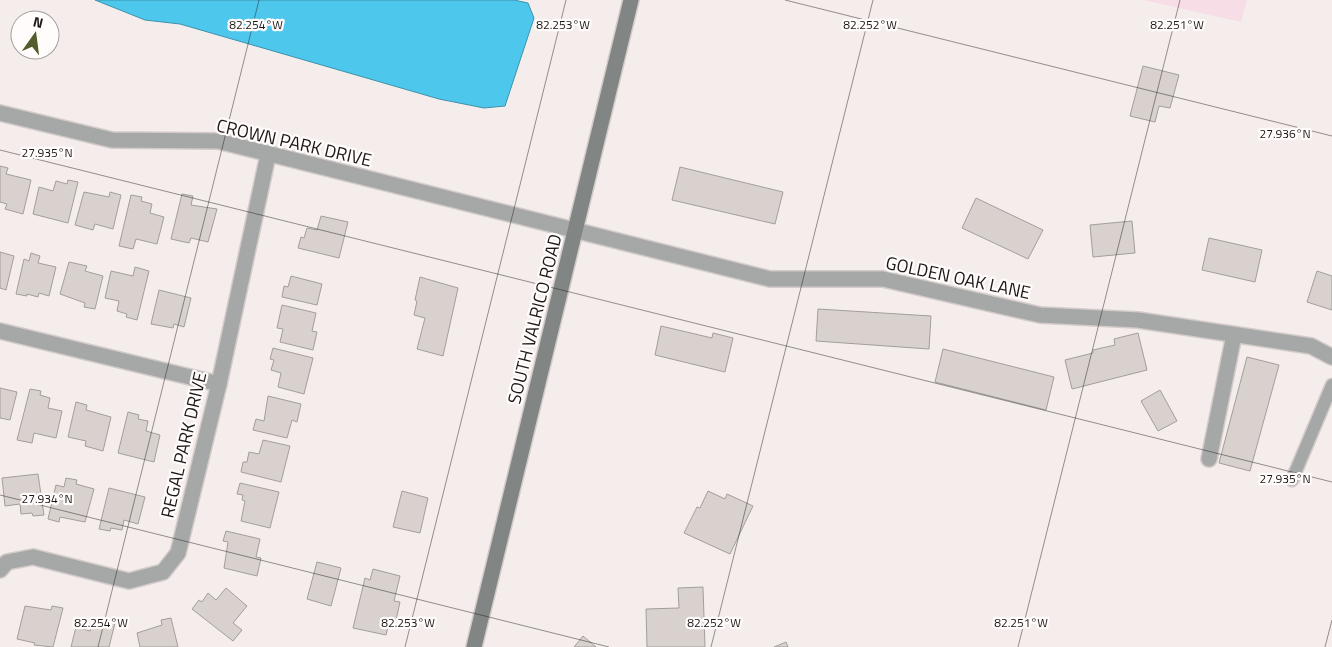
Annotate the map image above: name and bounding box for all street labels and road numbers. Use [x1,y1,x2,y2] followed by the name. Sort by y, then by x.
[214,112,374,173] street label: CROWN PARK DRIVE
[500,231,569,407] street label: SOUTH VALRICO ROAD
[883,249,1033,306] street label: GOLDEN OAK LANE
[154,369,213,521] street label: REGAL PARK DRIVE

